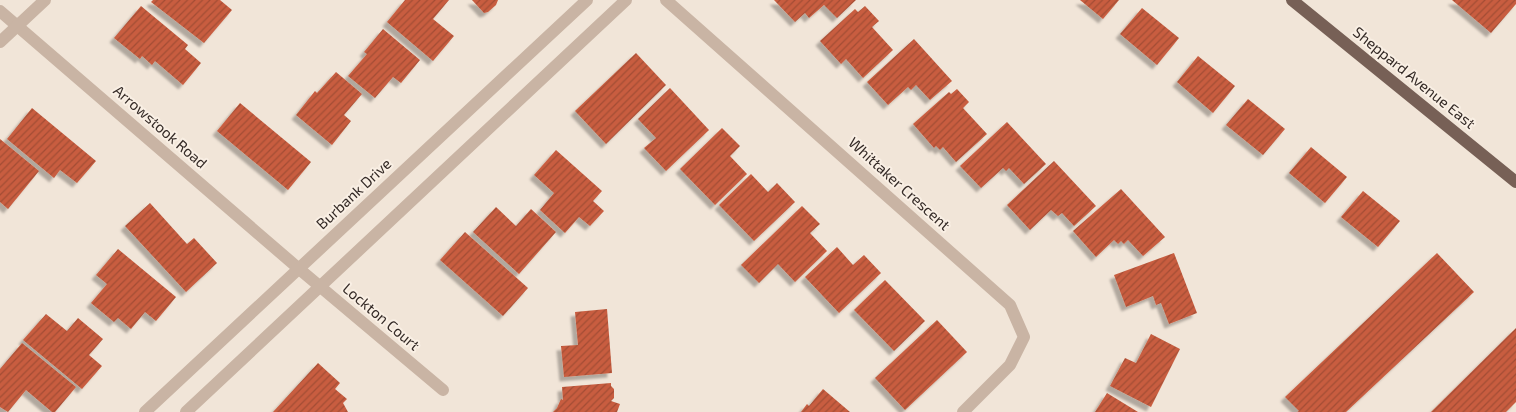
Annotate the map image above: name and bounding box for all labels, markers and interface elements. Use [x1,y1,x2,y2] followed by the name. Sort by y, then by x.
[1350,22,1480,132] street label: Sheppard Avenue East
[110,81,211,172] street label: Arrowstook Road
[845,133,954,234] street label: Whittaker Crescent
[312,154,394,233] street label: Burbank Drive
[340,279,424,354] street label: Lockton Court

